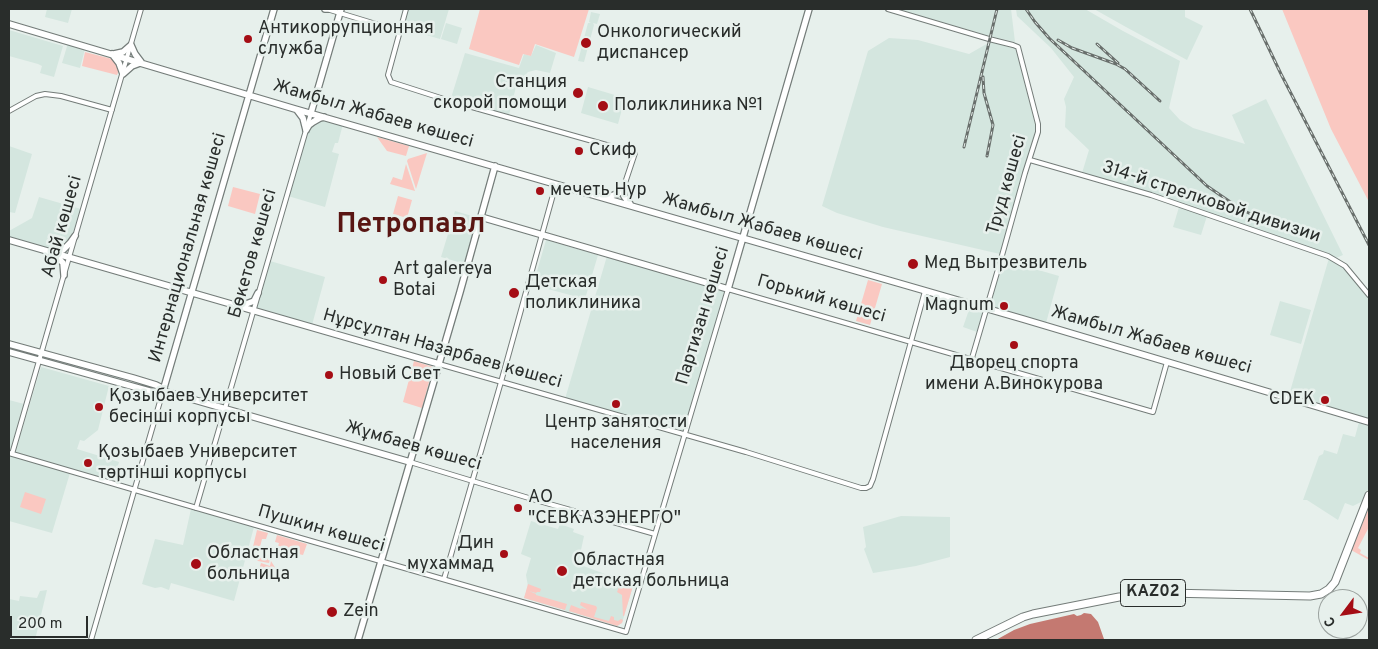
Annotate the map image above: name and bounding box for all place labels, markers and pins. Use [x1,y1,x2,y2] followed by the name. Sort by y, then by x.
[258,18,434,60] place label: Антикоррупционная служба
[597,22,742,64] place label: Онкологический диспансер
[242,33,254,45] marker: Антикоррупционная служба
[579,36,593,50] marker: Онкологический диспансер
[433,72,567,115] place label: Станция скорой помощи
[571,86,585,100] marker: Станция скорой помощи
[614,95,764,117] place label: Поликлиника №1
[596,99,610,113] marker: Поликлиника №1
[589,140,637,162] place label: Скиф
[573,145,585,157] marker: Скиф
[550,180,647,202] place label: мечеть Нур
[534,185,546,197] marker: мечеть Нур
[924,253,1087,275] place label: Мед Вытрезвитель
[906,257,920,271] marker: Мед Вытрезвитель
[393,259,492,302] place label: Art galereya Botai
[525,272,641,314] place label: Детская поликлиника
[377,274,389,286] marker: Art galereya Botai
[507,286,521,300] marker: Детская поликлиника
[924,295,994,317] place label: Magnum
[998,300,1010,312] marker: Magnum
[1008,339,1020,351] marker: Дворец спорта имени А.Винокурова
[925,353,1103,396] place label: Дворец спорта имени А.Винокурова
[339,364,441,386] place label: Новый Свет
[323,369,335,381] marker: Новый Свет
[109,386,308,428] place label: Қозыбаев Университет бесінші корпусы
[1269,389,1315,411] place label: CDEK
[1319,394,1331,406] marker: CDEK
[610,398,622,410] marker: Центр занятости населения
[93,401,105,413] marker: Қозыбаев Университет бесінші корпусы
[545,412,687,454] place label: Центр занятости населения
[98,442,297,484] place label: Қозыбаев Университет төртінші корпусы
[82,457,94,469] marker: Қозыбаев Университет төртінші корпусы
[528,487,681,530] place label: АО "СЕВКАЗЭНЕРГО"
[512,502,524,514] marker: АО "СЕВКАЗЭНЕРГО"
[407,533,494,576] place label: Дин мухаммад
[207,543,299,586] place label: Областная больница
[498,548,510,560] marker: Дин мухаммад
[573,550,729,592] place label: Областная детская больница
[189,557,203,571] marker: Областная больница
[555,564,569,578] marker: Областная детская больница
[343,601,379,623] place label: Zein
[325,605,339,619] marker: Zein

